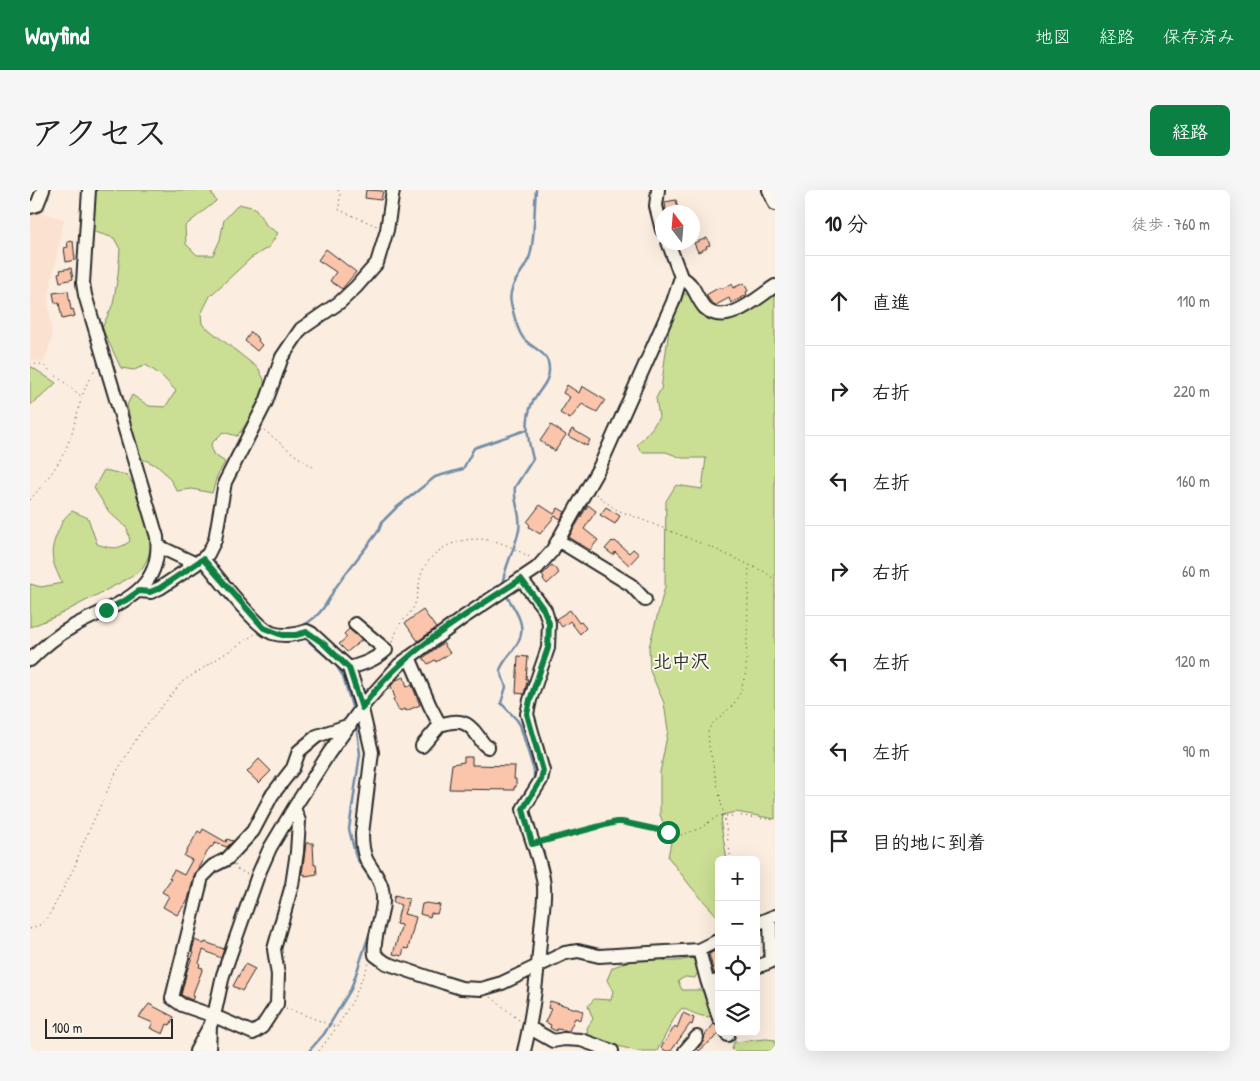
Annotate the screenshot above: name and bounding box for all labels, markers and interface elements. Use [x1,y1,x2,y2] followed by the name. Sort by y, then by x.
[25,19,89,51] text: Wayfind
[1035,24,1071,49] text: 地図
[1099,24,1135,49] text: 経路
[1163,24,1235,49] text: 保存済み
[1150,105,1230,156] button: 経路
[30,109,168,156] text: アクセス
[655,205,700,250] north arrow
[825,209,868,238] text: 10 分
[1131,213,1210,235] text: 徒歩 · 760 m
[825,287,853,315] icon: ahead
[872,289,910,315] text: 直進
[1177,290,1210,312] text: 110 m
[825,377,853,405] icon: right
[872,379,910,405] text: 右折
[1173,380,1210,402] text: 220 m
[825,467,853,495] icon: left
[872,469,910,495] text: 左折
[1176,470,1210,492] text: 160 m
[825,557,853,585] icon: right
[872,559,910,585] text: 右折
[1182,560,1210,582] text: 60 m
[95,599,118,622] route end
[825,647,853,675] icon: left
[652,648,710,674] district label: 北中沢
[872,649,910,675] text: 左折
[1175,650,1210,672] text: 120 m
[825,737,853,765] icon: left
[872,739,910,765] text: 左折
[1182,740,1210,762] text: 90 m
[657,821,680,844] route start
[825,827,853,855] icon: arrive
[872,829,986,855] text: 目的地に到着
[715,856,760,1036] map controls
[715,856,760,901] button: +
[715,901,760,946] button: −
[715,946,760,991] button: locate
[715,991,760,1036] button: layers
[45,1016,172,1039] scale bar
[52,1018,82,1037] text: 100 m

